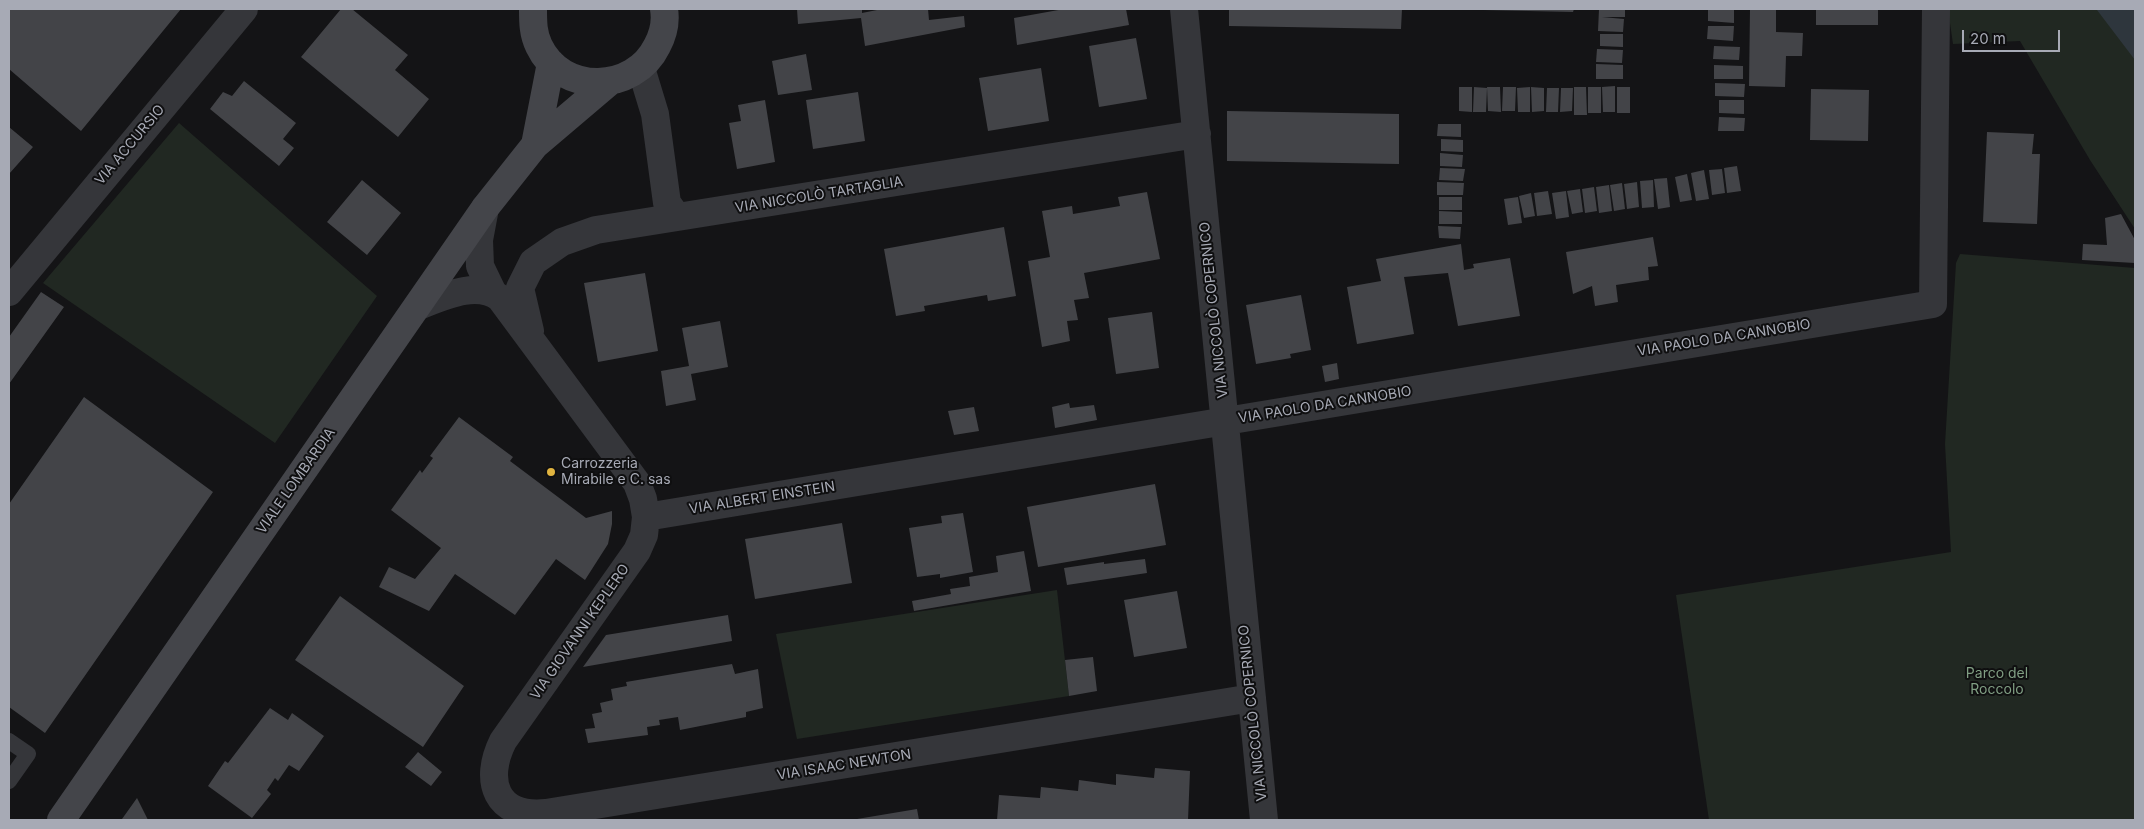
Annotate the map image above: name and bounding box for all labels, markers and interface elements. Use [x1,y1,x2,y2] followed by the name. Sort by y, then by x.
[1964,20,2062,52] scale bar
[1970,29,2006,48] text: 20 m
[92,101,168,189] street label: VIA ACCURSIO
[734,173,904,217] street label: VIA NICCOLÒ TARTAGLIA
[1196,221,1232,399] street label: VIA NICCOLÒ COPERNICO
[1636,316,1812,360] street label: VIA PAOLO DA CANNOBIO
[1237,383,1413,427] street label: VIA PAOLO DA CANNOBIO
[253,425,339,537] street label: VIALE LOMBARDIA
[561,456,671,488] place label: Carrozzeria Mirabile e C. sas
[545,466,557,478] marker: Carrozzeria Mirabile e C. sas
[688,478,836,518] street label: VIA ALBERT EINSTEIN
[527,561,633,703] street label: VIA GIOVANNI KEPLERO
[1235,624,1271,802] street label: VIA NICCOLÒ COPERNICO
[1966,666,2028,699] park label: Parco del Roccolo
[776,746,912,784] street label: VIA ISAAC NEWTON

